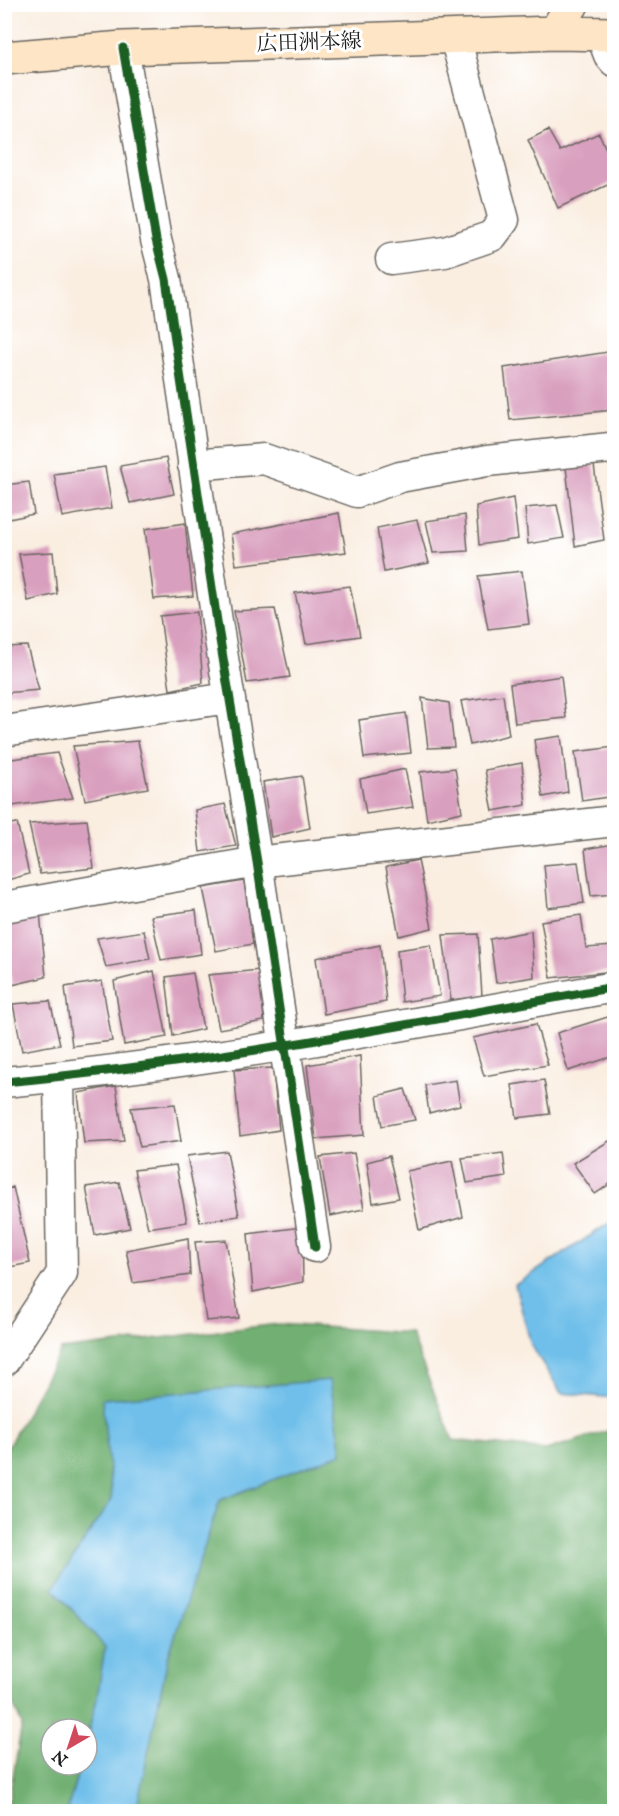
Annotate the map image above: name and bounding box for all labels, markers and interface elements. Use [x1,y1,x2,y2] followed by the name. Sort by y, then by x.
[256,28,362,59] street label: 広田洲本線
[39,1717,99,1777] north arrow
[49,1745,73,1770] text: N

